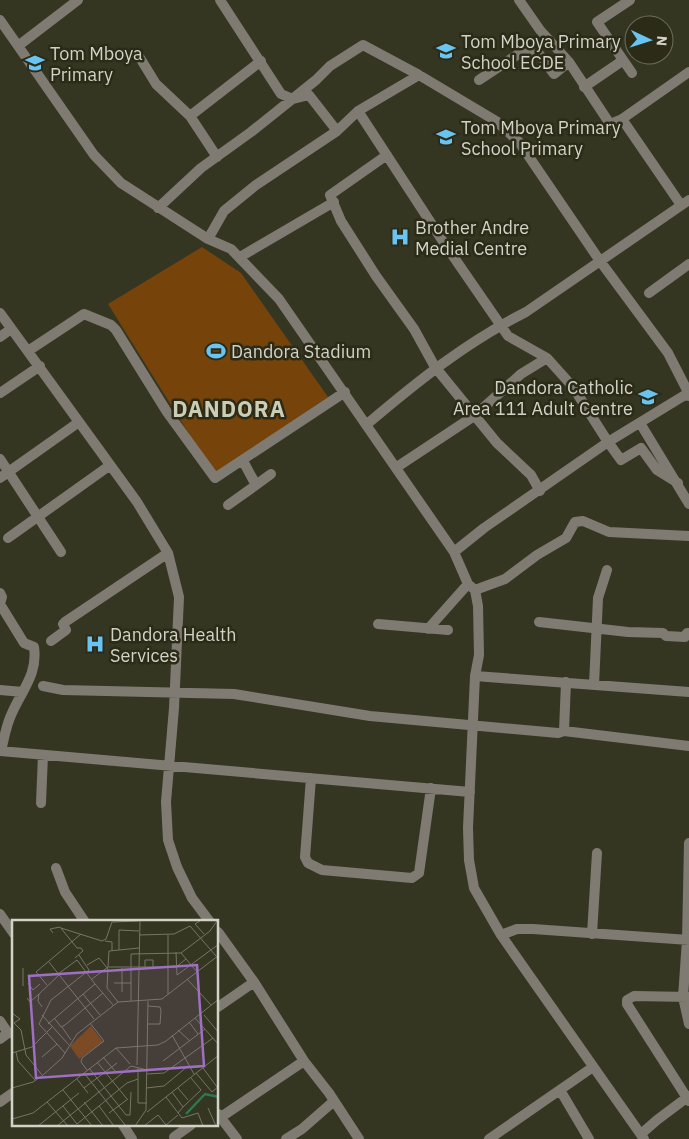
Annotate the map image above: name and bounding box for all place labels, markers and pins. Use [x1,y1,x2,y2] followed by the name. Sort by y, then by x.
[461,30,621,74] place label: Tom Mboya Primary School ECDE
[435,40,457,62] school or university icon: Tom Mboya Primary School ECDE
[50,42,143,86] place label: Tom Mboya Primary
[24,52,46,74] school or university icon: Tom Mboya Primary
[461,116,621,160] place label: Tom Mboya Primary School Primary
[435,126,457,148] school or university icon: Tom Mboya Primary School Primary
[415,216,529,260] place label: Brother Andre Medial Centre
[389,226,411,248] hospital icon: Brother Andre Medial Centre
[205,340,227,362] sports icon: Dandora Stadium
[231,340,371,363] place label: Dandora Stadium
[453,376,633,420] place label: Dandora Catholic Area 111 Adult Centre
[637,386,659,408] school or university icon: Dandora Catholic Area 111 Adult Centre
[110,623,236,667] place label: Dandora Health Services
[84,633,106,655] hospital icon: Dandora Health Services

